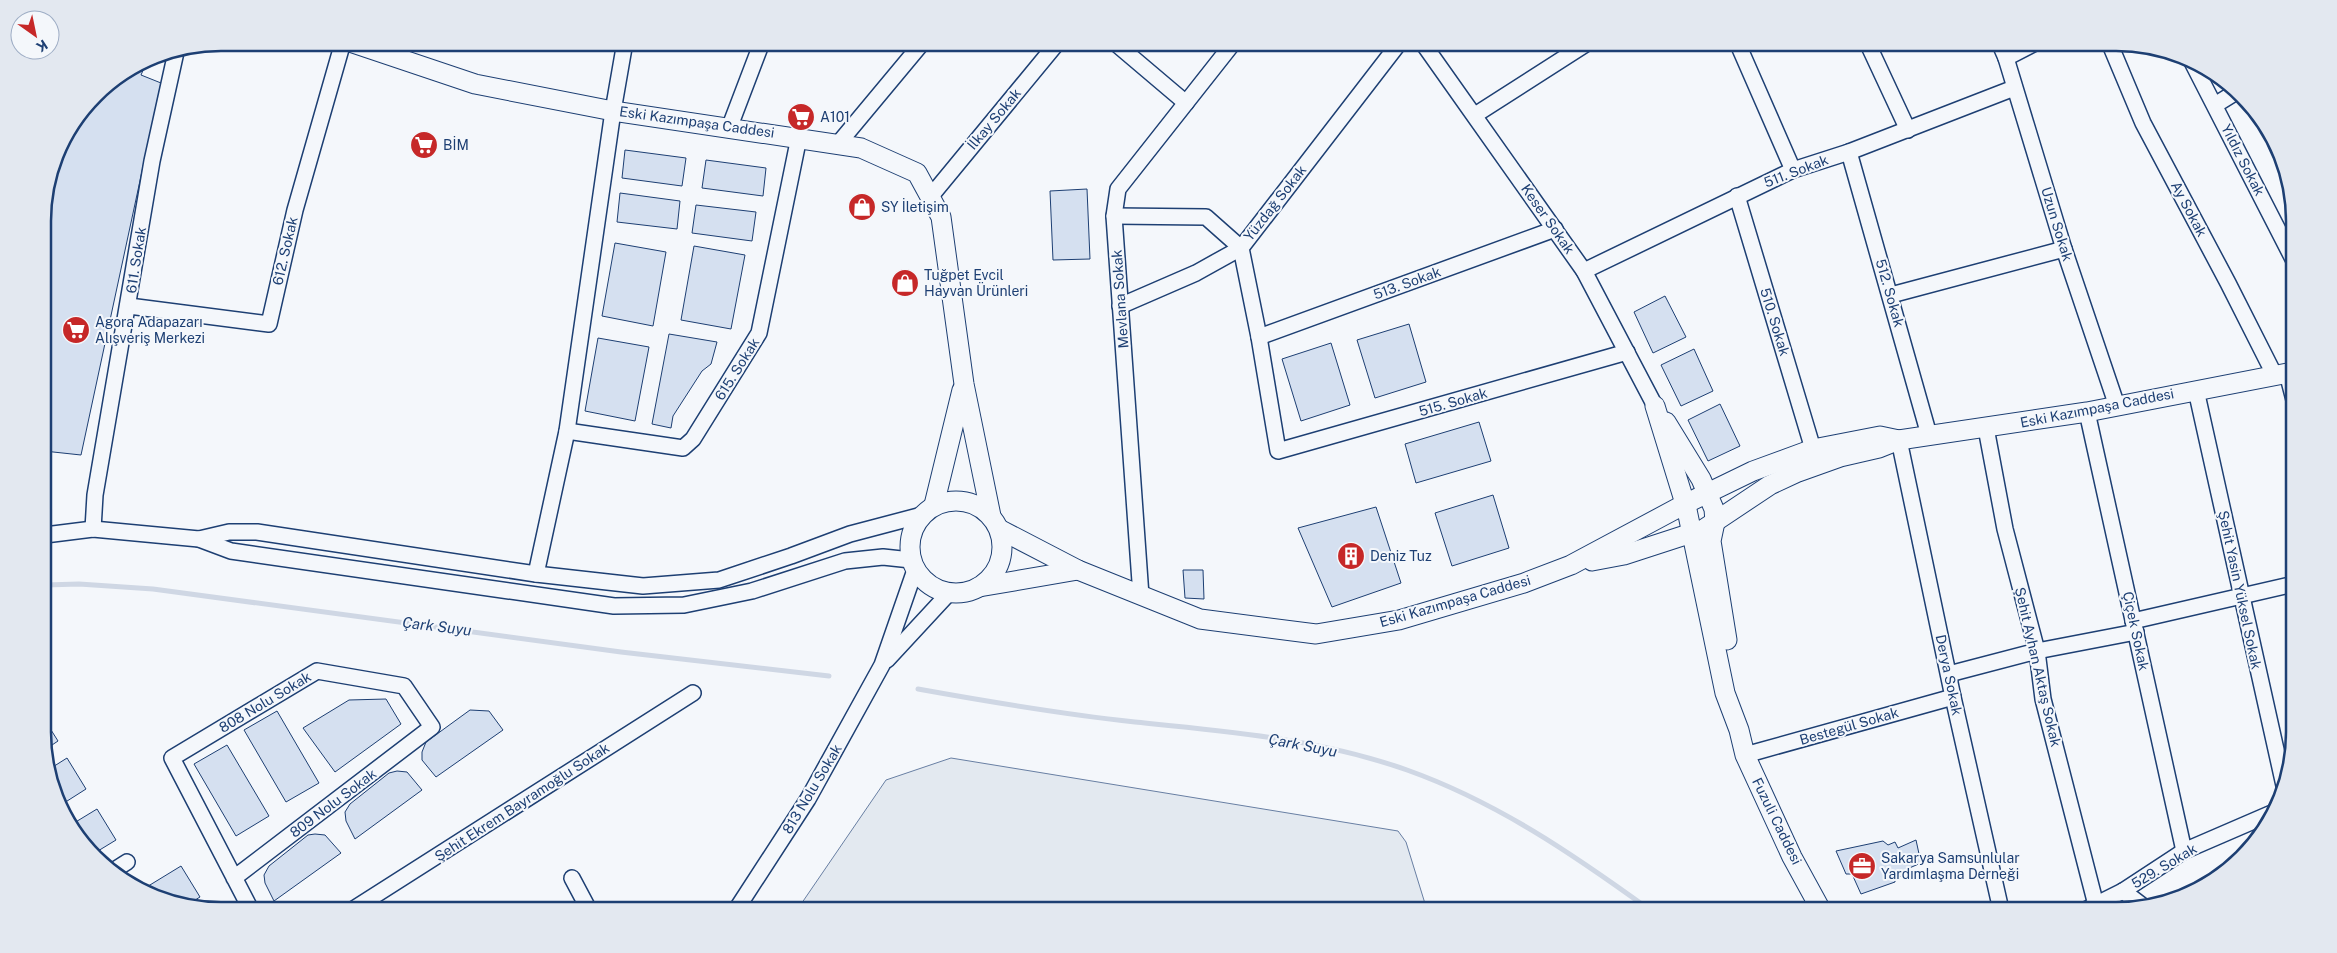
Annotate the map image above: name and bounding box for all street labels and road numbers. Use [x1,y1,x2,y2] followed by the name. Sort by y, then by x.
[962,84,1024,153] street label: İlkay Sokak
[618,103,776,141] street label: Eski Kazımpaşa Caddesi
[2218,122,2268,199] street label: Yıldız Sokak
[1762,151,1830,191] street label: 511. Sokak
[1241,162,1310,244] street label: Yüzdağ Sokak
[2168,179,2210,240] street label: Ay Sokak
[1518,181,1578,257] street label: Keser Sokak
[2038,185,2076,263] street label: Uzun Sokak
[269,215,301,287] street label: 612. Sokak
[123,225,149,294] street label: 611. Sokak
[1109,249,1131,349] street label: Mevlana Sokak
[1873,257,1907,329] street label: 512. Sokak
[1371,263,1443,303] street label: 513. Sokak
[1757,286,1793,358] street label: 510. Sokak
[712,335,763,403] street label: 615. Sokak
[1417,385,1489,419] street label: 515. Sokak
[2019,385,2175,431] street label: Eski Kazımpaşa Caddesi
[2215,509,2265,671] street label: Şehit Yasin Yüksel Sokak
[1378,572,1532,630] street label: Eski Kazımpaşa Caddesi
[2012,586,2064,748] street label: Şehit Ayhan Aktaş Sokak
[2120,590,2152,672] street label: Çiçek Sokak
[1933,633,1965,717] street label: Derya Sokak
[216,668,314,736] street label: 808 Nolu Sokak
[1798,704,1901,748] street label: Bestegül Sokak
[432,739,612,865] street label: Şehit Ekrem Bayramoğlu Sokak
[779,741,845,837] street label: 813 Nolu Sokak
[287,765,379,841] street label: 809 Nolu Sokak
[1749,775,1805,867] street label: Fuzuli Caddesi
[2129,840,2200,892] street label: 529. Sokak

